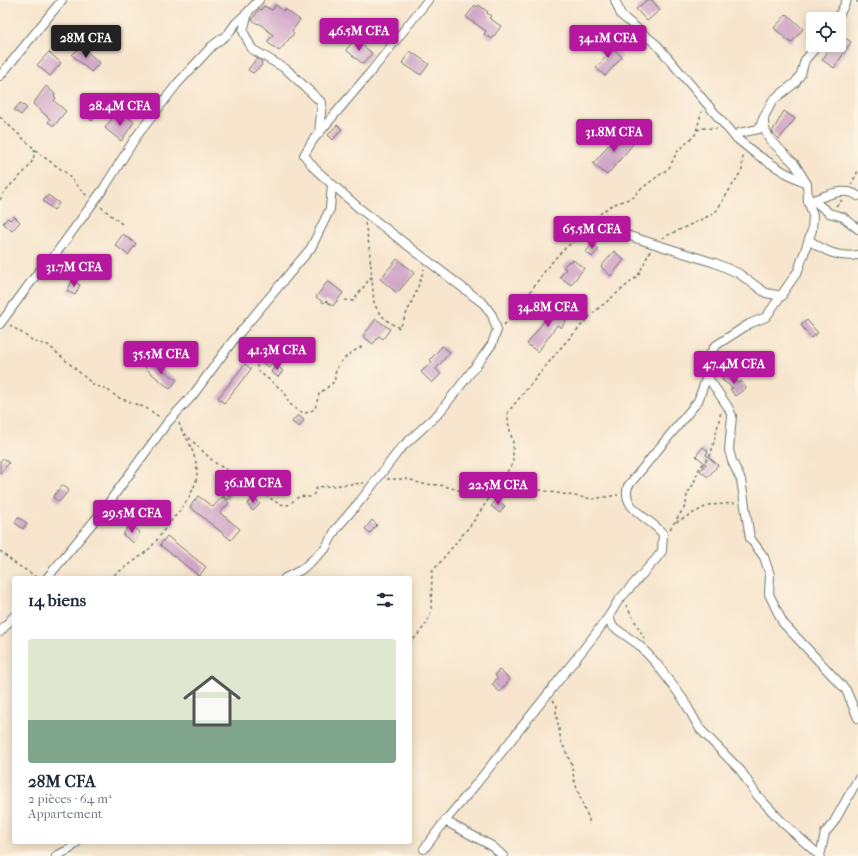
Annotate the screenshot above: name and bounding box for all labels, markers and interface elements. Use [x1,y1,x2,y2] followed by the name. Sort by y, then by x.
[806,12,846,52] map controls
[806,12,846,52] button: locate
[313,18,405,52] pin: 46.5M CFA
[329,23,389,38] text: 46.5M CFA
[49,25,123,59] pin: 28M CFA
[562,25,654,59] pin: 34.1M CFA
[60,30,112,45] text: 28M CFA
[578,30,638,45] text: 34.1M CFA
[74,93,166,127] pin: 28.4M CFA
[89,98,151,113] text: 28.4M CFA
[568,119,660,153] pin: 31.8M CFA
[585,124,643,139] text: 31.8M CFA
[546,216,638,250] pin: 65.5M CFA
[563,221,621,236] text: 65.5M CFA
[28,254,120,288] pin: 31.7M CFA
[46,259,102,274] text: 31.7M CFA
[502,294,594,328] pin: 34.8M CFA
[517,299,579,314] text: 34.8M CFA
[231,337,323,371] pin: 41.3M CFA
[115,341,207,375] pin: 35.5M CFA
[248,342,306,357] text: 41.3M CFA
[132,346,190,361] text: 35.5M CFA
[688,351,780,385] pin: 47.4M CFA
[703,356,765,371] text: 47.4M CFA
[207,470,299,504] pin: 36.1M CFA
[452,472,544,506] pin: 22.5M CFA
[224,475,282,490] text: 36.1M CFA
[468,477,528,492] text: 22.5M CFA
[86,500,178,534] pin: 29.5M CFA
[102,505,162,520] text: 29.5M CFA
[374,589,396,611] icon: filters
[28,590,86,610] text: 14 biens
[176,665,248,737] icon: home
[28,771,96,791] text: 28M CFA
[28,791,112,806] text: 2 pièces · 64 m²
[28,806,103,821] text: Appartement

